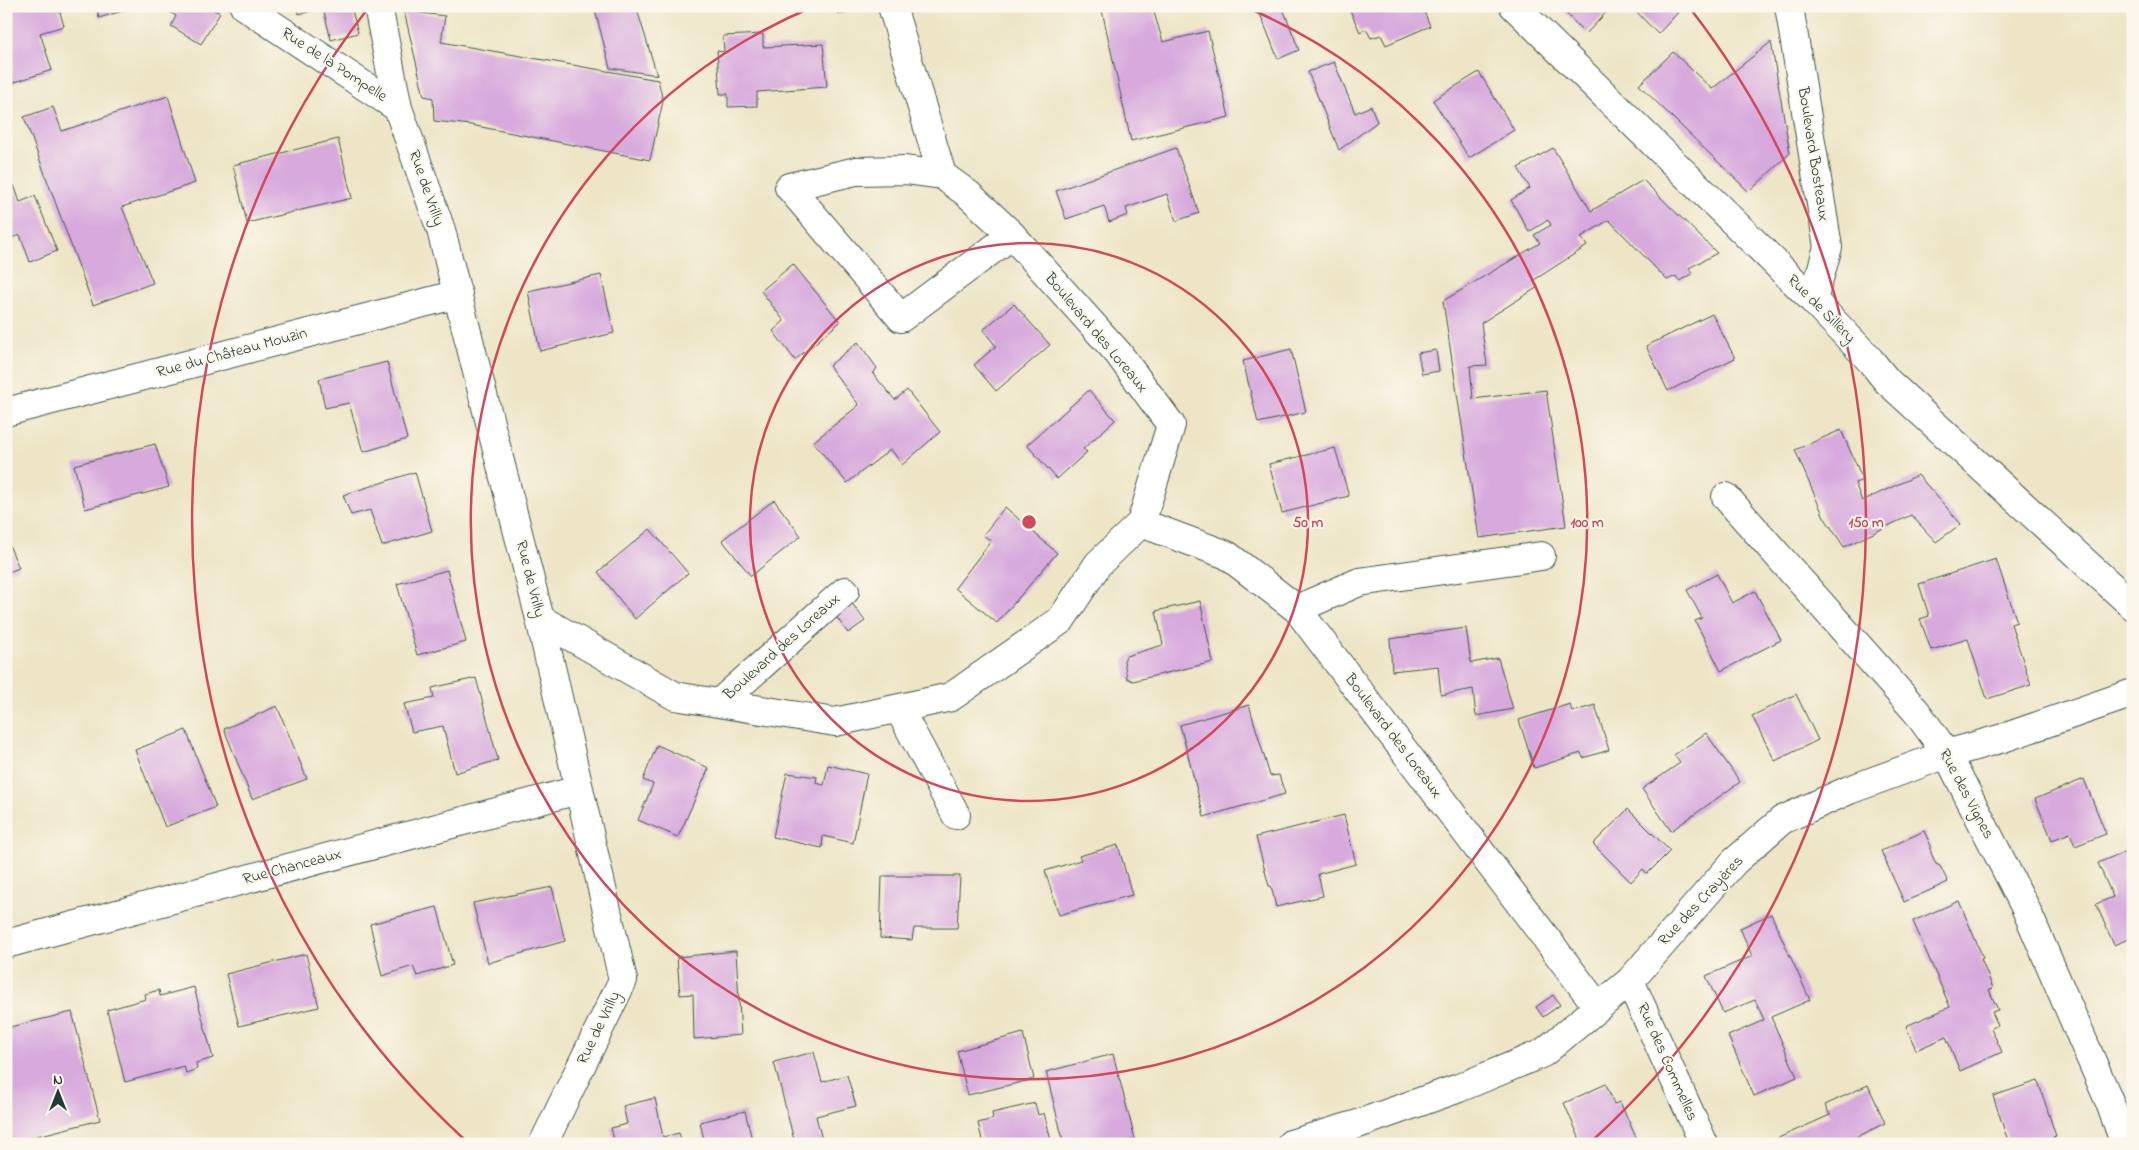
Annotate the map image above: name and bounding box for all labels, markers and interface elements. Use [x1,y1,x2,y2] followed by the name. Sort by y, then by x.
[276,22,392,109] street label: Rue de la Pompelle
[1790,84,1835,223] street label: Boulevard Bosteaux
[402,147,450,229] street label: Rue de Vrilly
[1038,267,1154,398] street label: Boulevard des Loreaux
[1781,269,1861,349] street label: Rue de Sillery
[154,321,310,385] street label: Rue du Château Mouzin
[1293,512,1324,534] text: 50 m
[1570,512,1604,534] text: 100 m
[1848,512,1884,534] text: 150 m
[1020,513,1038,531] centre of rings
[509,538,551,620] street label: Rue de Vrilly
[717,588,846,707] street label: Boulevard des Loreaux
[1338,668,1448,803] street label: Boulevard des Loreaux
[1932,745,2000,843] street label: Rue des Vignes
[240,842,344,892] street label: Rue Chanceaux
[1652,850,1750,952] street label: Rue des Crayères
[571,987,627,1069] street label: Rue de Vrilly
[1630,999,1704,1125] street label: Rue des Commelles
[32,1068,82,1118] north arrow
[53,1070,63,1091] text: N

